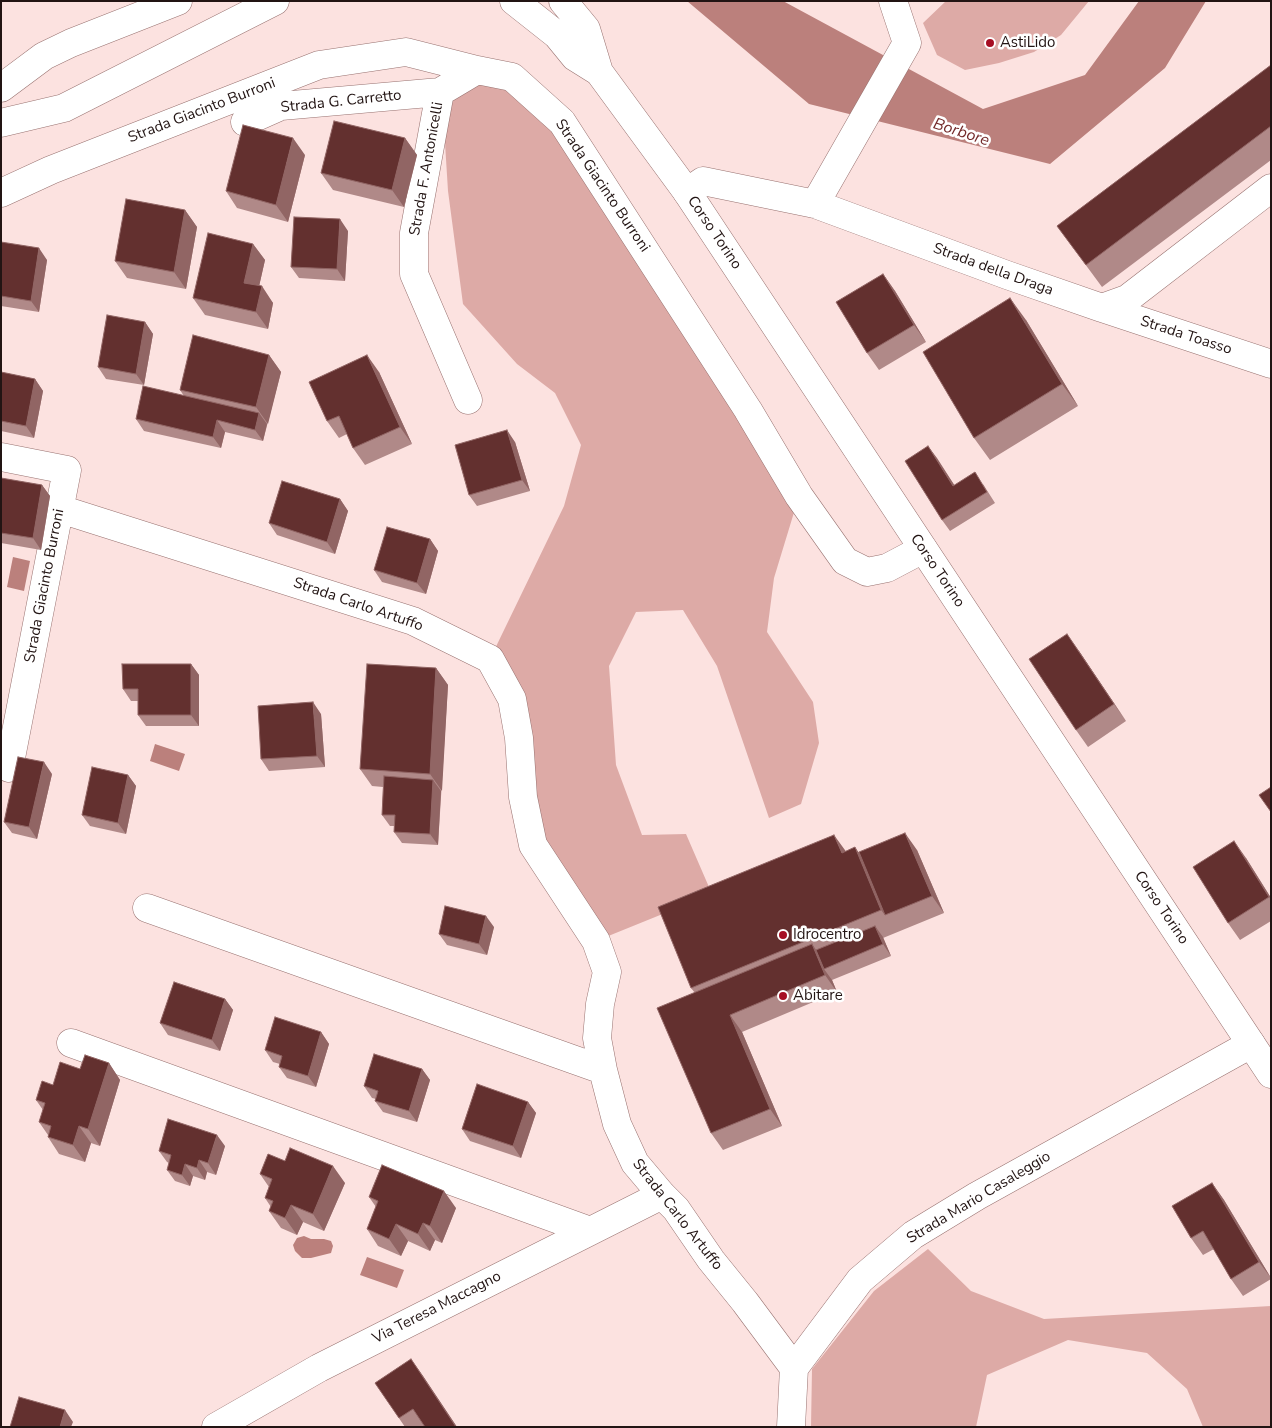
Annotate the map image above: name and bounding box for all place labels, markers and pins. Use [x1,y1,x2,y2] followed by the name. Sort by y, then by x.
[1000,34,1055,52] place label: AstiLido
[984,37,996,49] marker: AstiLido
[793,926,861,944] place label: Idrocentro
[777,929,789,941] marker: Idrocentro
[793,987,843,1005] place label: Abitare
[777,990,789,1002] marker: Abitare

